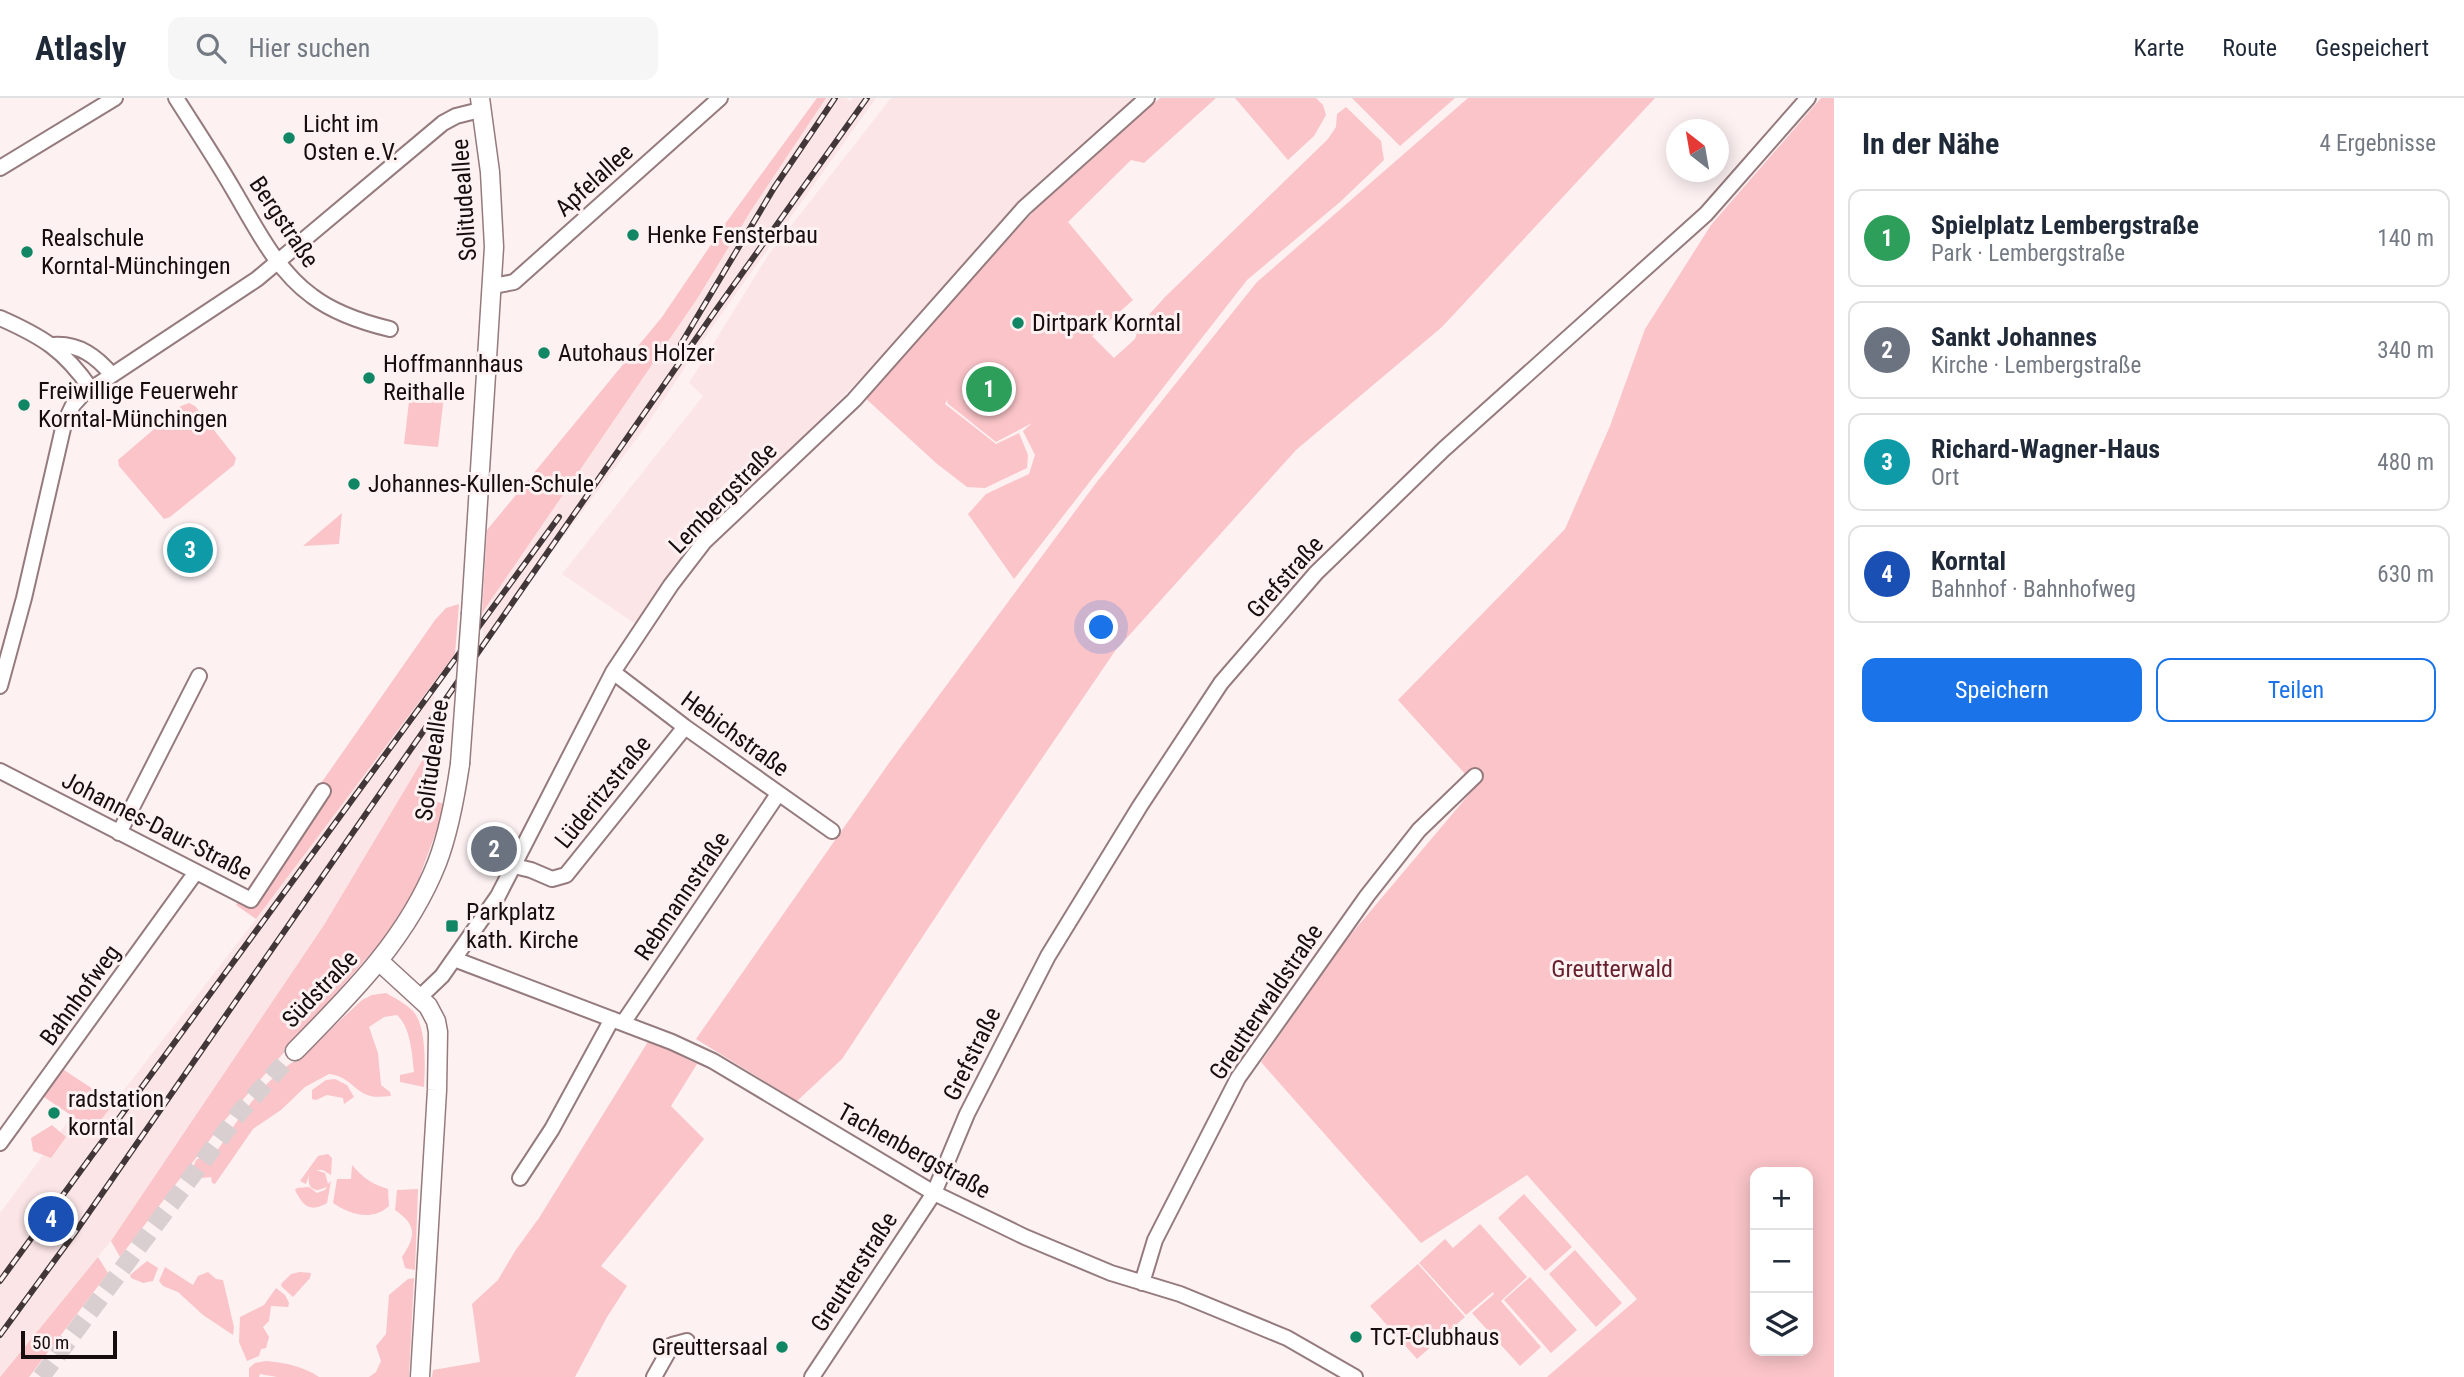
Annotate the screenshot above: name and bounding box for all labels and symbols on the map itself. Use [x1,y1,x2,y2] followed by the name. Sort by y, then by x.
[303,110,399,166] place label: Licht im Osten e.V.
[1666,119,1729,182] north arrow
[281,130,297,146] marker: Licht im Osten e.V.
[446,138,482,262] street label: Solitudeallee
[549,138,639,222] street label: Apfelallee
[243,171,325,273] street label: Bergstraße
[647,221,818,249] place label: Henke Fensterbau
[41,224,231,280] place label: Realschule Korntal-Münchingen
[625,227,641,243] marker: Henke Fensterbau
[19,244,35,260] marker: Realschule Korntal-Münchingen
[1032,309,1181,337] place label: Dirtpark Korntal
[1010,315,1026,331] marker: Dirtpark Korntal
[558,339,715,367] place label: Autohaus Holzer
[536,345,552,361] marker: Autohaus Holzer
[383,350,524,406] place label: Hoffmannhaus Reithalle
[966,363,1012,415] pin: 1
[361,370,377,386] marker: Hoffmannhaus Reithalle
[38,377,238,433] place label: Freiwillige Feuerwehr Korntal-Münchingen
[16,397,32,413] marker: Freiwillige Feuerwehr Korntal-Münchingen
[663,437,783,559] street label: Lembergstraße
[368,470,594,498] place label: Johannes-Kullen-Schule
[346,476,362,492] marker: Johannes-Kullen-Schule
[167,524,213,576] pin: 3
[1241,530,1329,624] street label: Grefstraße
[1084,610,1118,644] your location
[676,686,794,782] street label: Hebichstraße
[410,697,454,823] street label: Solitudeallee
[549,730,657,854] street label: Lüderitzstraße
[57,766,257,886] street label: Johannes-Daur-Straße
[471,823,517,875] pin: 2
[629,826,735,966] street label: Rebmannstraße
[466,898,578,954] place label: Parkplatz kath. Kirche
[444,918,460,934] marker: Parkplatz kath. Kirche
[1204,919,1328,1085] street label: Greutterwaldstraße
[34,939,126,1051] street label: Bahnhofweg
[277,945,363,1033] street label: Südstraße
[1551,955,1673,983] park label: Greutterwald
[937,1003,1007,1105] street label: Grefstraße
[68,1085,164,1141] place label: radstation korntal
[833,1097,995,1205] street label: Tachenbergstraße
[46,1105,62,1121] marker: radstation korntal
[28,1193,74,1245] pin: 4
[805,1207,903,1337] street label: Greutterstraße
[1370,1323,1499,1351] place label: TCT-Clubhaus
[21,1328,117,1360] scale bar
[1348,1329,1364,1345] marker: TCT-Clubhaus
[652,1333,768,1361] place label: Greuttersaal
[774,1339,790,1355] marker: Greuttersaal

